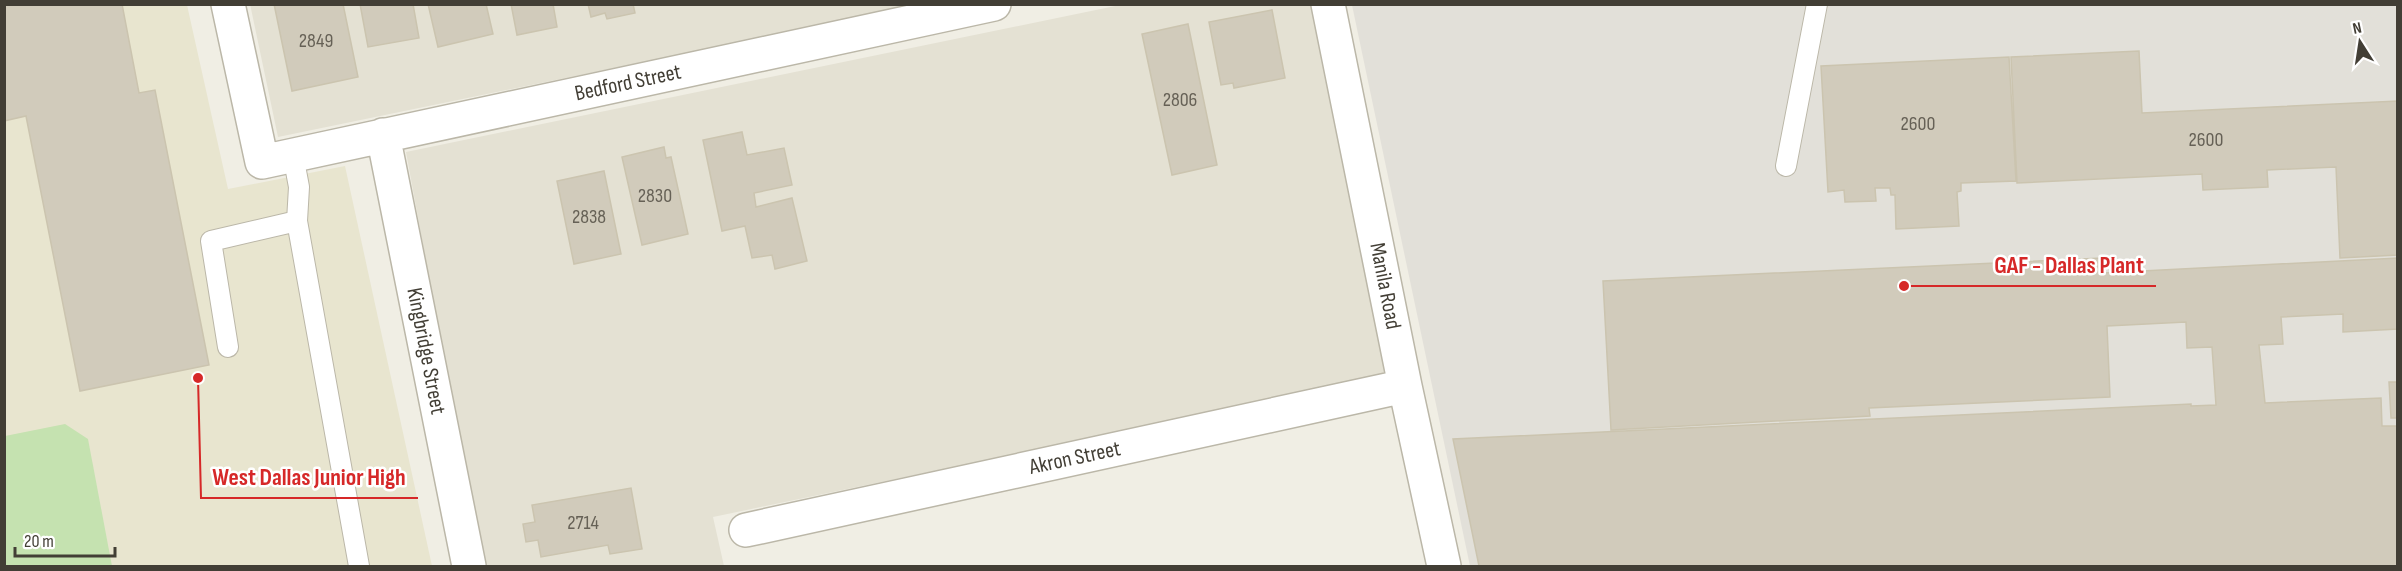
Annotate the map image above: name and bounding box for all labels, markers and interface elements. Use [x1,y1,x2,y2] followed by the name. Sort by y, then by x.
[2330,12,2390,72] north arrow
[2351,19,2363,39] text: N
[299,29,333,53] house number: 2849
[572,59,684,107] street label: Bedford Street
[1163,88,1197,112] house number: 2806
[1901,112,1935,136] house number: 2600
[2189,128,2223,152] house number: 2600
[638,184,672,208] house number: 2830
[572,205,606,229] house number: 2838
[1363,240,1407,332] street label: Manila Road
[1982,244,2156,286] callout: GAF - Dallas Plant
[1994,251,2144,280] text: GAF - Dallas Plant
[400,285,452,417] street label: Kingbridge Street
[1026,435,1123,481] street label: Akron Street
[201,456,418,498] callout: West Dallas Junior High
[212,463,406,492] text: West Dallas Junior High
[567,511,599,535] house number: 2714
[15,520,116,558] scale bar
[24,531,54,552] text: 20 m

